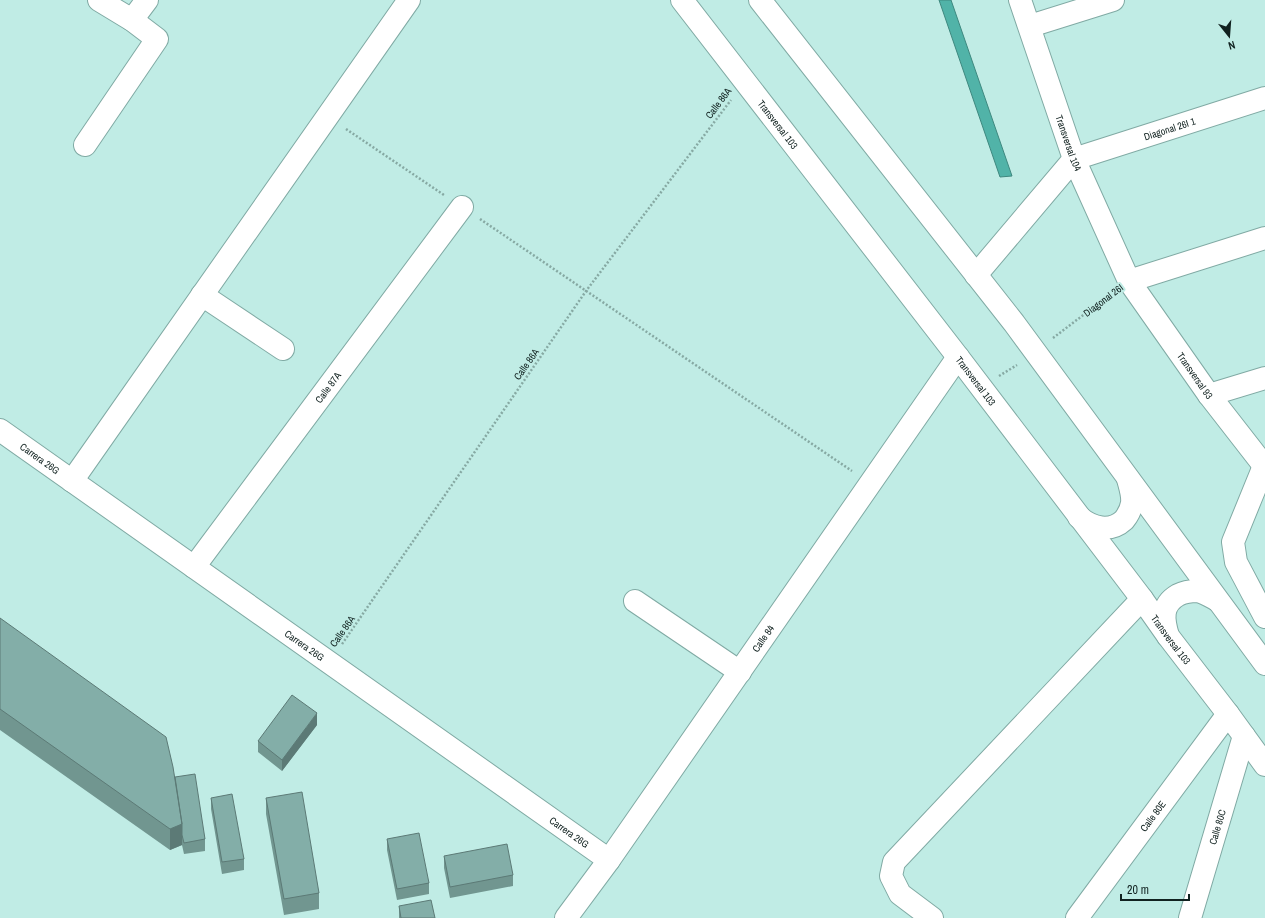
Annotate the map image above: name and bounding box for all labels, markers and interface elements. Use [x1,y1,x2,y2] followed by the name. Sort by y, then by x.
[1209,16,1249,56] north arrow
[1227,38,1237,53] text: N
[703,85,735,121] street label: Calle 86A
[755,97,801,152] street label: Transversal 103
[1053,113,1085,174] street label: Transversal 104
[1142,115,1197,143] street label: Diagonal 26I 1
[1081,281,1126,320] street label: Diagonal 26I
[511,346,542,383] street label: Calle 86A
[1174,350,1216,402] street label: Transversal 93
[953,354,999,409] street label: Transversal 103
[312,369,344,406] street label: Calle 87A
[17,440,62,477] street label: Carrera 26G
[1148,612,1194,667] street label: Transversal 103
[327,613,358,650] street label: Calle 86A
[749,622,777,655] street label: Calle 84
[282,627,327,664] street label: Carrera 26G
[1137,798,1169,834] street label: Calle 80E
[1206,808,1229,846] street label: Calle 80C
[547,814,591,851] street label: Carrera 26G
[1121,876,1189,902] scale bar
[1127,882,1149,898] text: 20 m

